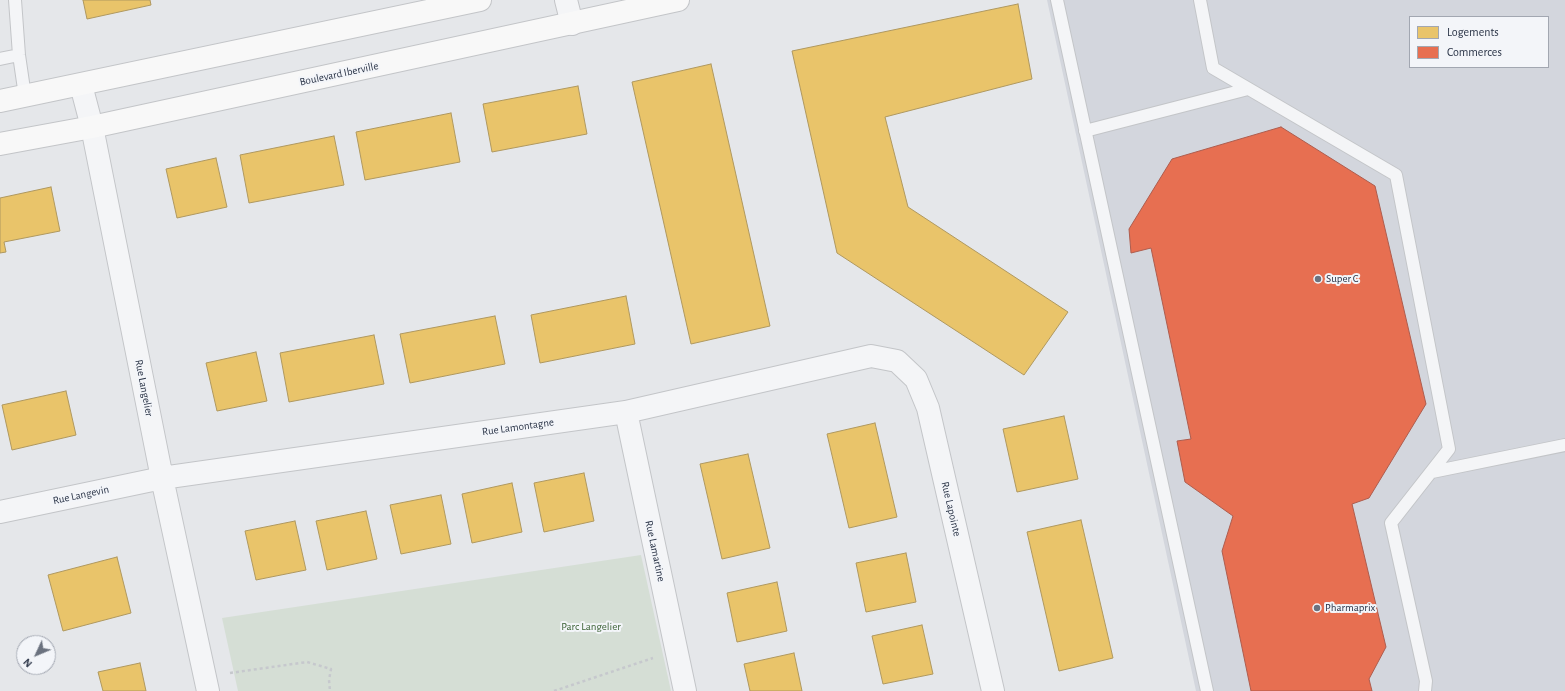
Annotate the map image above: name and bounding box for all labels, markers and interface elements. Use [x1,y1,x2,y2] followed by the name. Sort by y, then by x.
[1409,16,1549,68] legend
[1447,26,1499,38] text: Logements
[1447,46,1502,58] text: Commerces
[298,59,380,89] street label: Boulevard Iberville
[1326,272,1359,286] place label: Super C
[1313,274,1323,284] marker: Super C
[132,358,156,418] street label: Rue Langelier
[481,415,555,439] street label: Rue Lamontagne
[938,480,964,538] street label: Rue Lapointe
[52,483,110,507] street label: Rue Langevin
[642,519,668,583] street label: Rue Lamartine
[1325,601,1375,615] place label: Pharmaprix
[1312,603,1322,613] marker: Pharmaprix
[561,620,621,634] park label: Parc Langelier
[16,635,56,675] north arrow
[21,656,34,670] text: N

